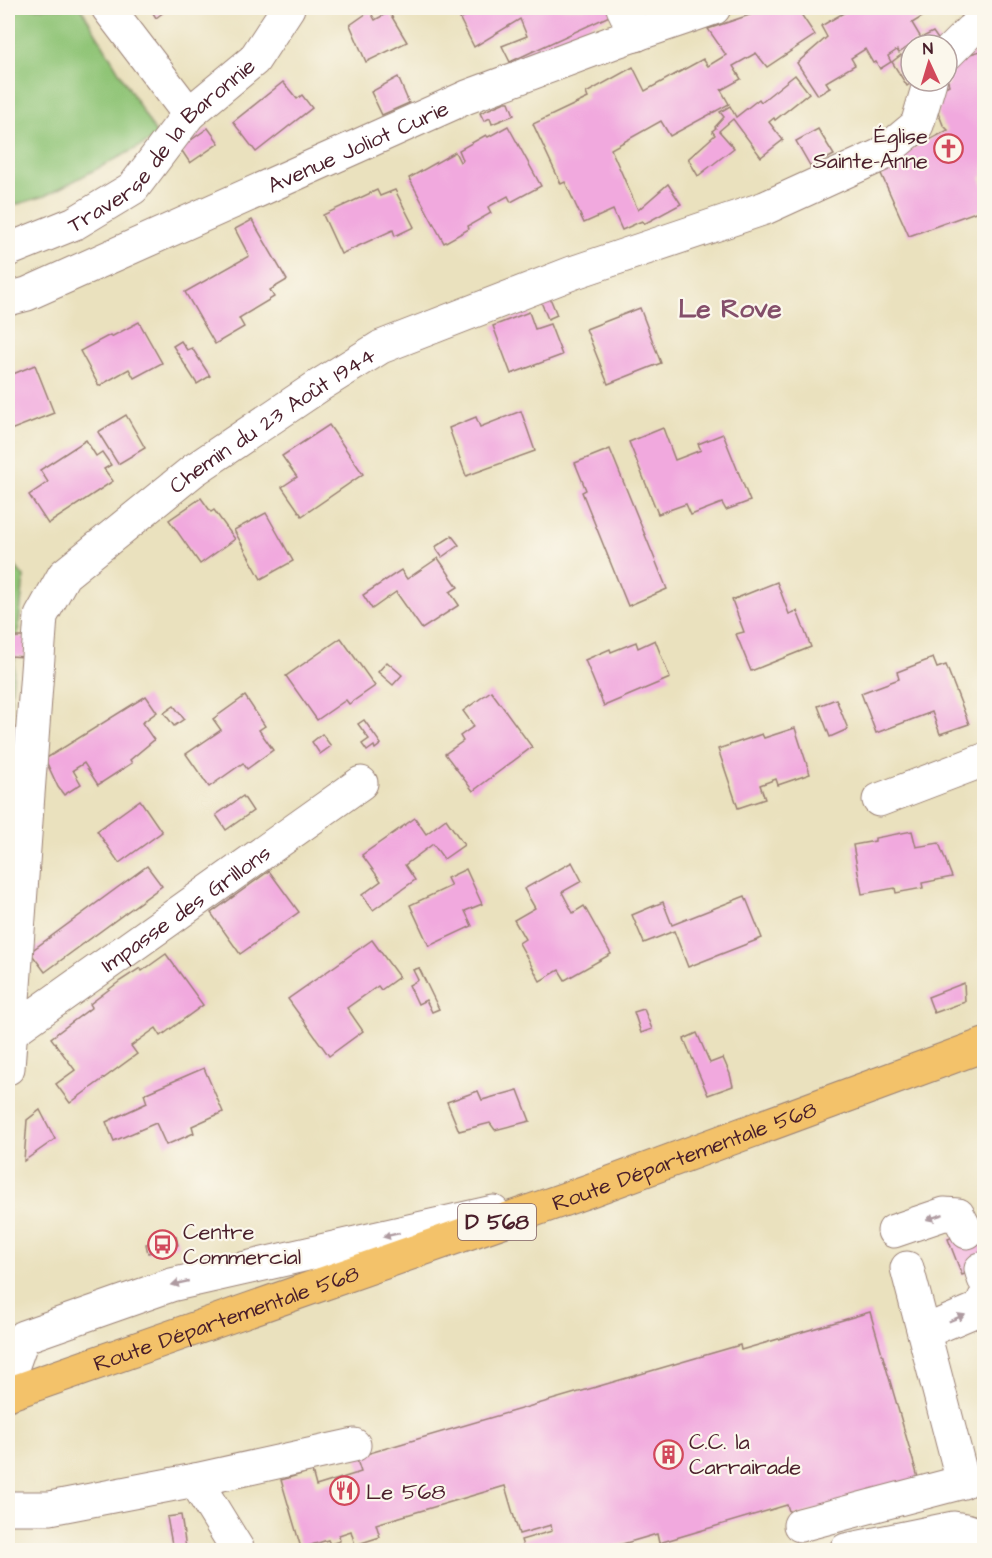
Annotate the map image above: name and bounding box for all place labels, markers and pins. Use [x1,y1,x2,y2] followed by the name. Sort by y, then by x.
[813,121,928,177] place label: Église Sainte-Anne
[933,132,965,164] church icon: Église Sainte-Anne
[183,1217,301,1273] place label: Centre Commercial
[146,1228,178,1260] bus stop icon: Centre Commercial
[689,1427,801,1483] place label: C.C. la Carrairade
[652,1438,684,1470] building icon: C.C. la Carrairade
[329,1475,361,1507] restaurant icon: Le 568
[366,1477,446,1508] place label: Le 568

